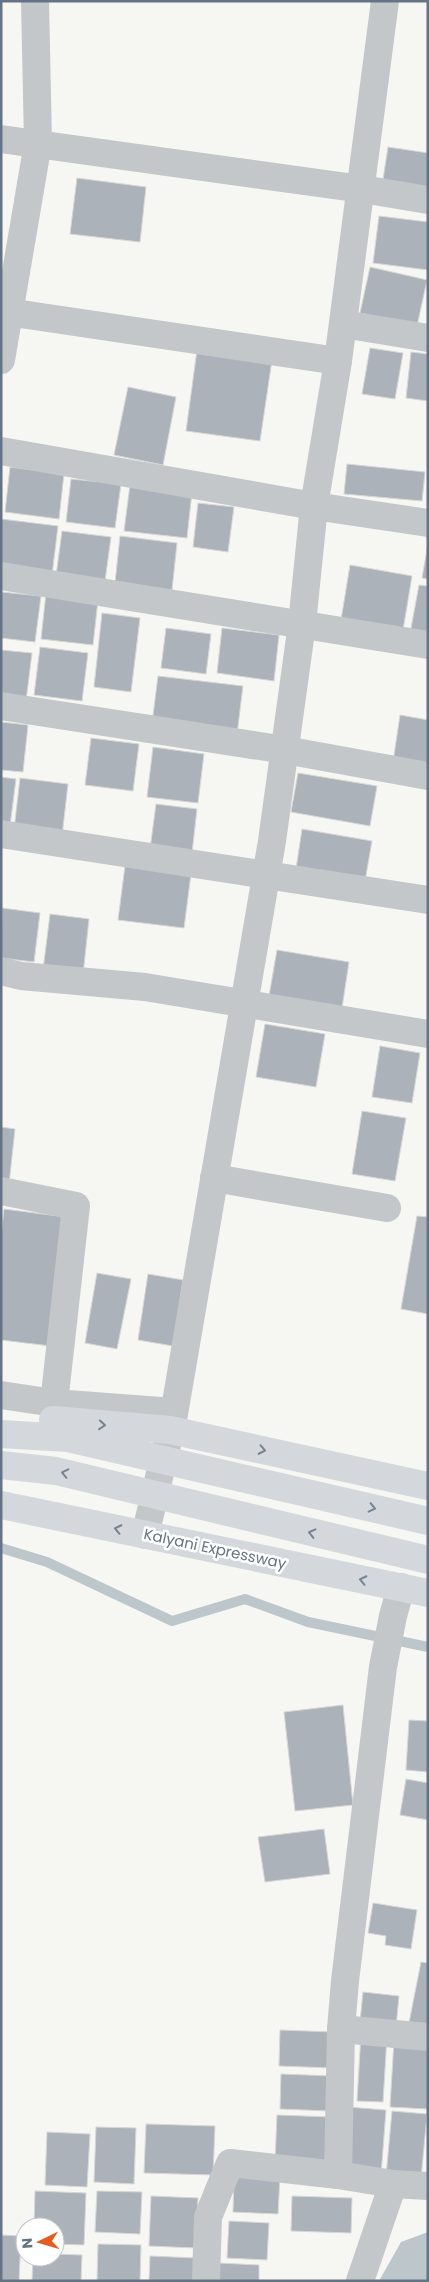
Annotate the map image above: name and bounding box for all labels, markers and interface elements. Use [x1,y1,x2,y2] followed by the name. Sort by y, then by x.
[98,1419,106,1430] one-way arrow
[258,1444,267,1455] one-way arrow
[60,1468,69,1479] one-way arrow
[368,1502,377,1513] one-way arrow
[142,1523,289,1574] street label: Kalyani Expressway
[114,1524,122,1535] one-way arrow
[308,1528,317,1539] one-way arrow
[358,1575,367,1585] one-way arrow
[15,2217,65,2267] north arrow
[17,2237,37,2249] text: N

